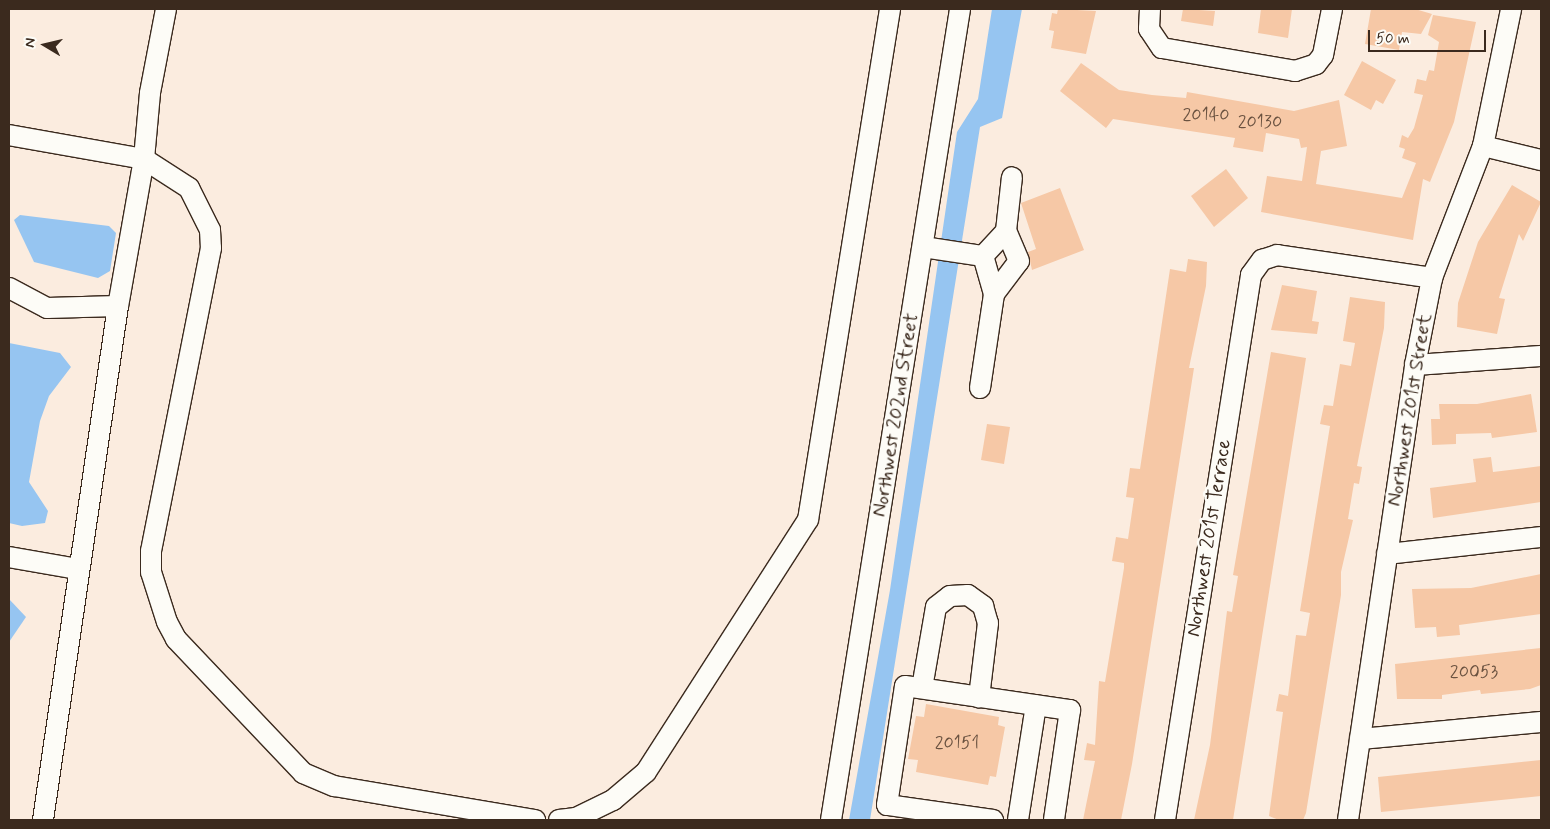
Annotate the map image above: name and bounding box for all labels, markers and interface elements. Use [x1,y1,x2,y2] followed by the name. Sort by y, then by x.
[20,20,70,70] north arrow
[1370,20,1488,52] scale bar
[1376,29,1410,49] text: 50 m
[21,37,40,49] text: N
[1183,104,1229,126] house number: 20140
[1238,111,1282,133] house number: 20130
[868,312,924,518] street label: Northwest 202nd Street
[1383,312,1437,508] street label: Northwest 201st Street
[1182,438,1236,638] street label: Northwest 201st Terrace
[1450,661,1498,683] house number: 20053
[935,732,979,754] house number: 20151

